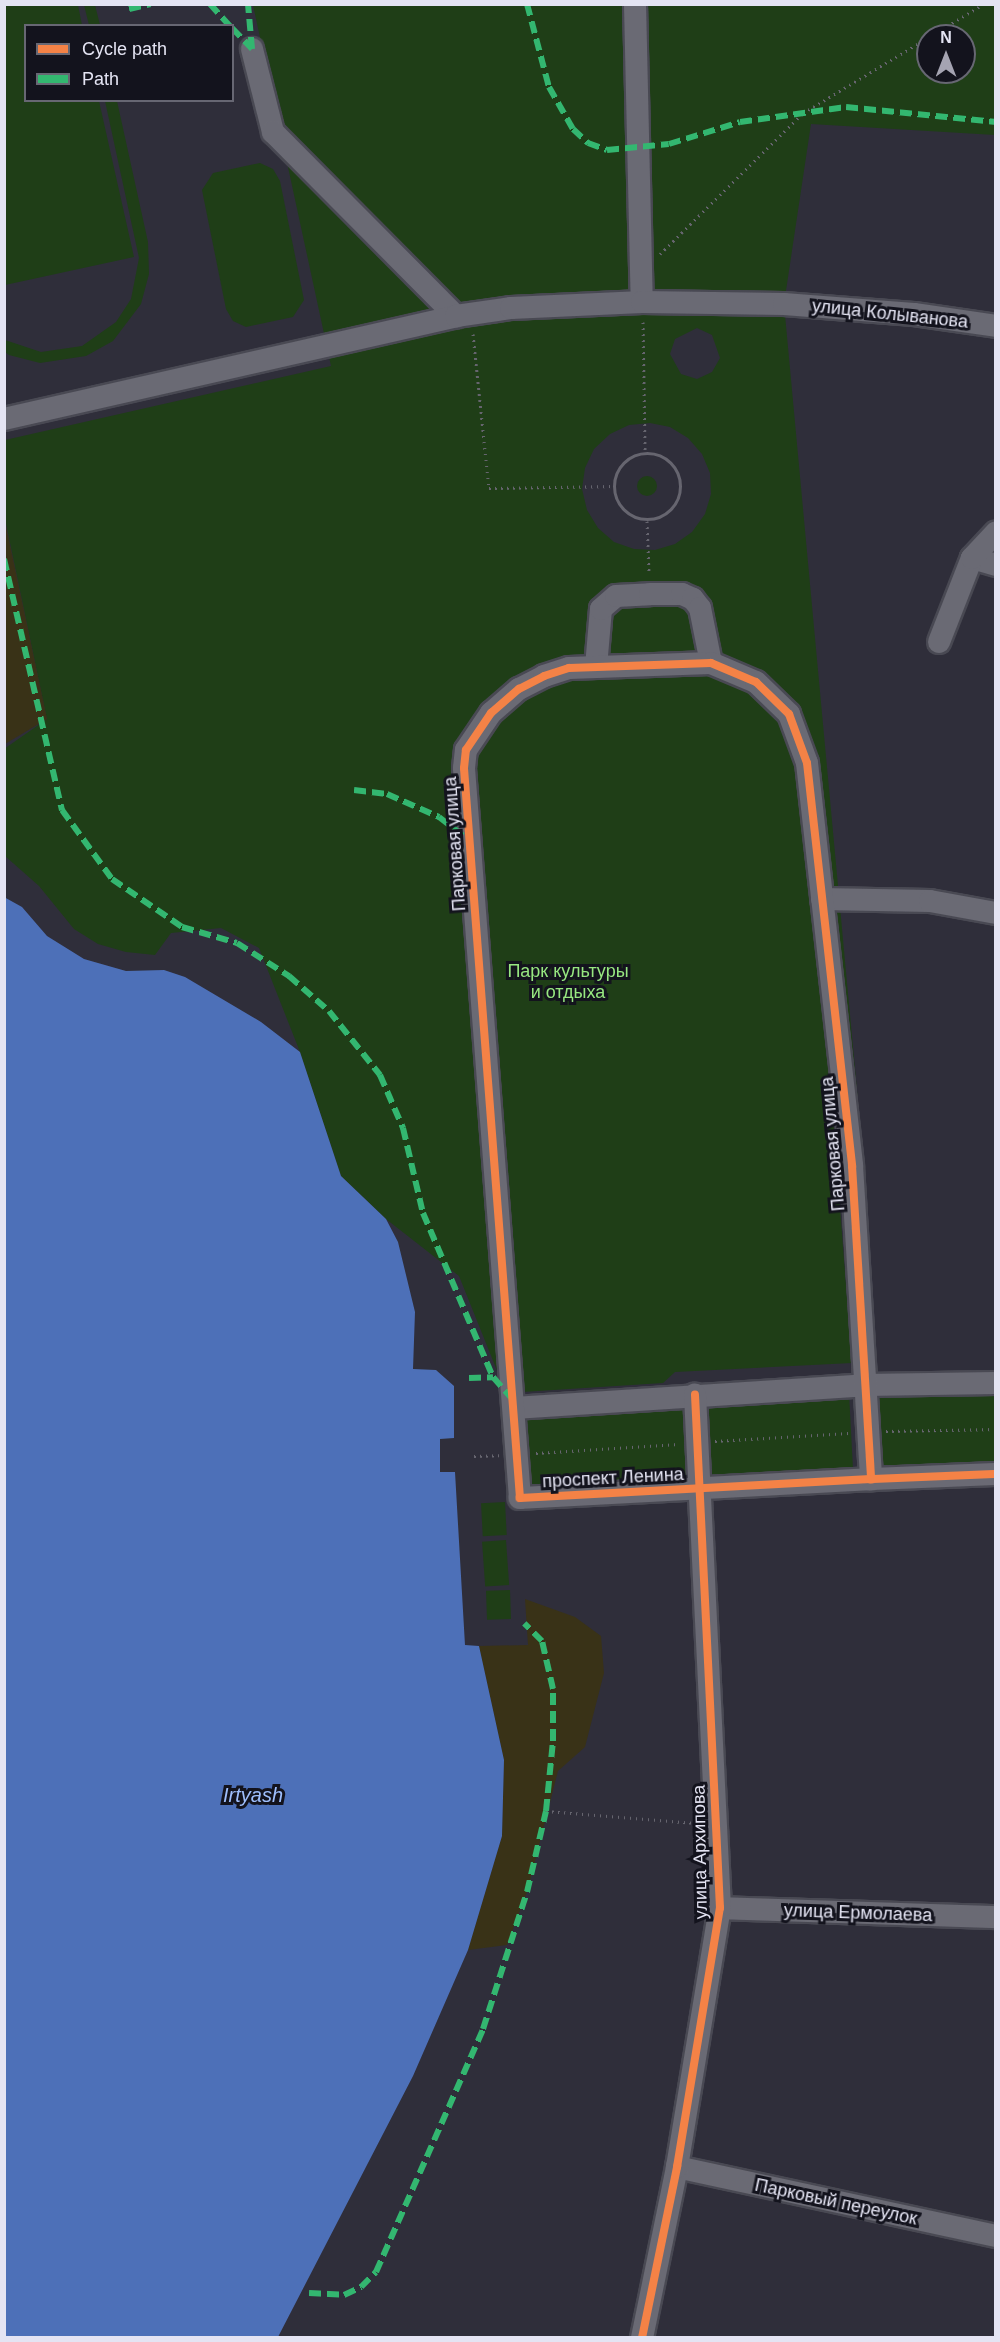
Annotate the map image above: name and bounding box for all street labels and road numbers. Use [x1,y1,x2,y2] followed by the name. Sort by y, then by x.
[811,295,969,333] street label: улица Колыванова
[440,776,470,912] street label: Парковая улица
[816,1076,850,1212] street label: Парковая улица
[542,1464,684,1492] street label: проспект Ленина
[688,1785,712,1919] street label: улица Архипова
[783,1900,933,1926] street label: улица Ермолаева
[753,2174,919,2230] street label: Парковый переулок

